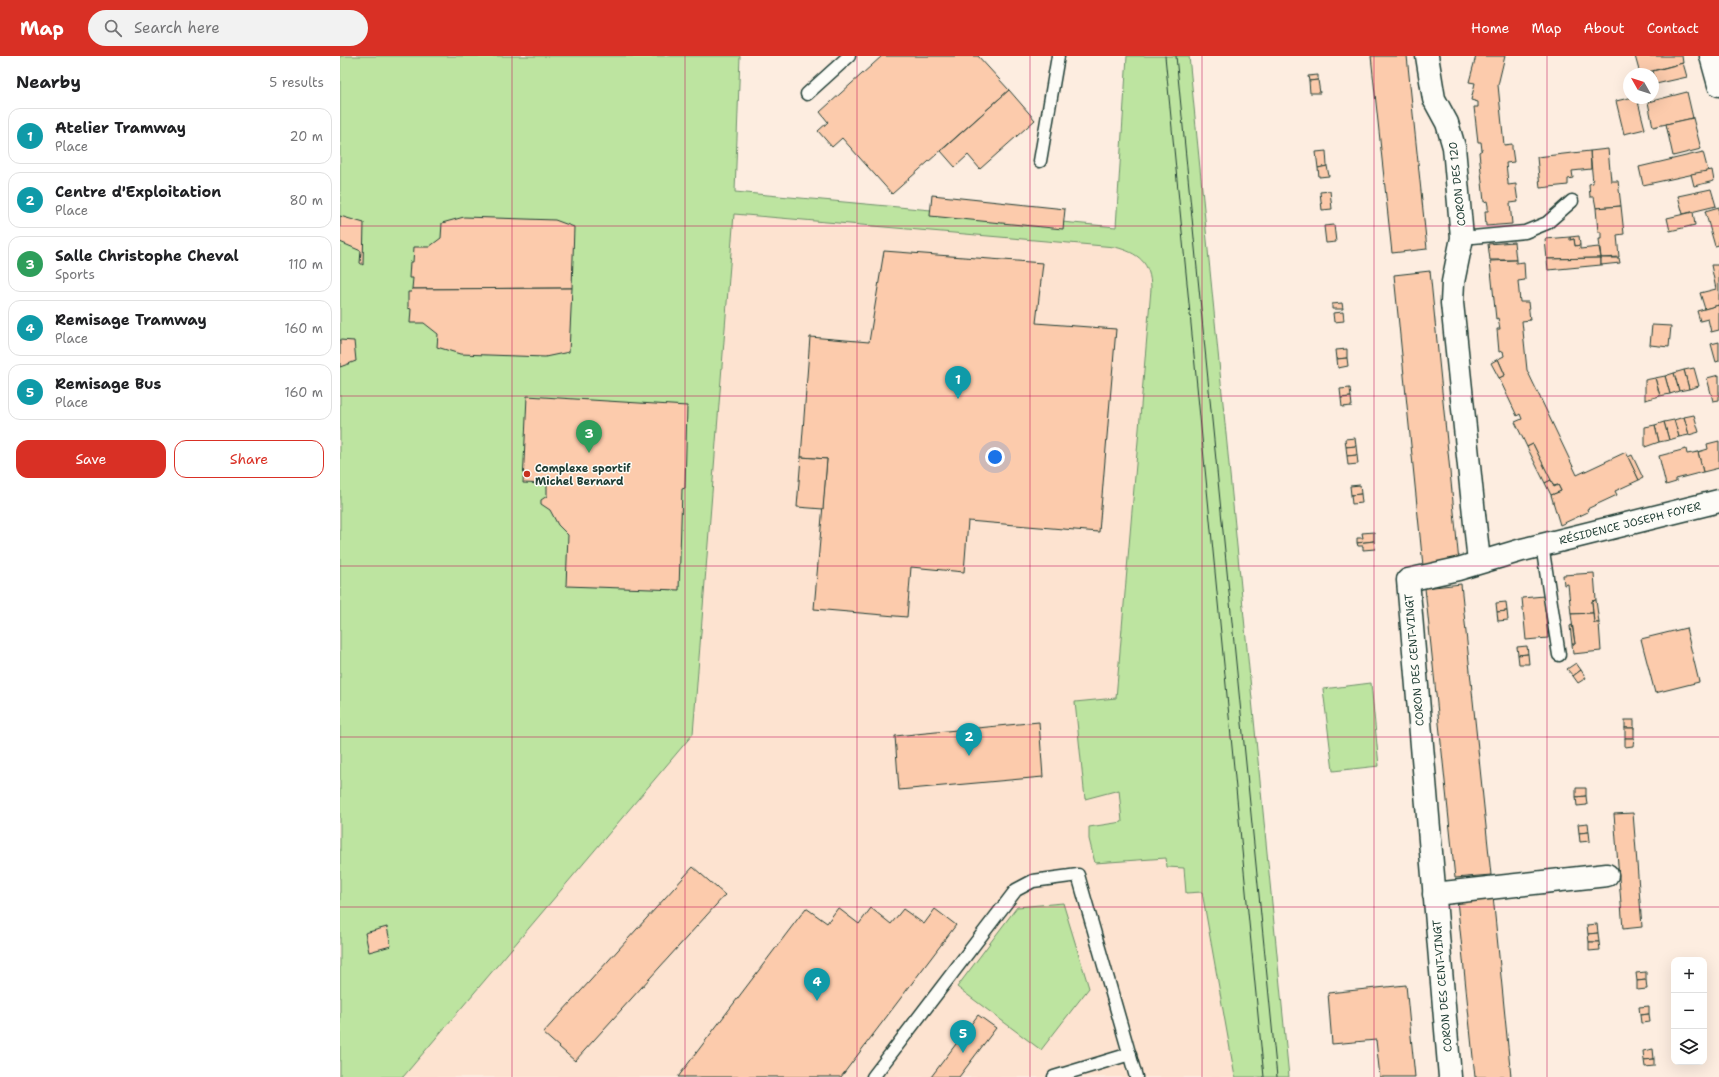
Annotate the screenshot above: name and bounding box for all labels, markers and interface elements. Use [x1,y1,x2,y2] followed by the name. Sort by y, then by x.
[88,10,368,46] search box
[20,16,64,41] text: Map
[102,17,124,39] icon: search
[134,18,220,38] text: Search here
[1471,19,1510,37] text: Home
[1532,19,1562,37] text: Map
[1584,19,1625,37] text: About
[1647,19,1699,37] text: Contact
[1623,68,1659,104] north arrow
[16,71,81,93] text: Nearby
[269,74,324,91] text: 5 results
[55,118,186,138] text: Atelier Tramway
[27,128,33,145] text: 1
[290,128,323,145] text: 20 m
[55,138,88,155] text: Place
[1446,141,1469,227] street label: CORON DES 120
[55,182,221,202] text: Centre d'Exploitation
[25,192,35,209] text: 2
[289,192,323,209] text: 80 m
[55,202,88,219] text: Place
[55,246,239,266] text: Salle Christophe Cheval
[25,256,35,273] text: 3
[288,256,323,273] text: 110 m
[55,266,95,283] text: Sports
[55,310,207,330] text: Remisage Tramway
[25,320,35,337] text: 4
[285,320,323,337] text: 160 m
[55,330,88,347] text: Place
[945,366,971,399] pin: 1
[55,374,161,394] text: Remisage Bus
[26,384,34,401] text: 5
[285,384,323,401] text: 160 m
[55,394,88,411] text: Place
[576,420,602,453] pin: 3
[16,440,166,478] button: Save
[174,440,324,478] button: Share
[985,447,1005,467] your location
[535,461,631,489] place label: Complexe sportif Michel Bernard
[522,469,532,479] marker: Complexe sportif Michel Bernard
[1557,498,1703,548] street label: RÉSIDENCE JOSEPH FOYER
[1401,593,1428,727] street label: CORON DES CENT-VINGT
[956,723,982,756] pin: 2
[1429,919,1456,1053] street label: CORON DES CENT-VINGT
[1671,957,1707,1065] map controls
[1671,957,1707,993] button: +
[804,968,830,1001] pin: 4
[1671,993,1707,1029] button: −
[950,1020,976,1053] pin: 5
[1671,1029,1707,1065] button: layers

